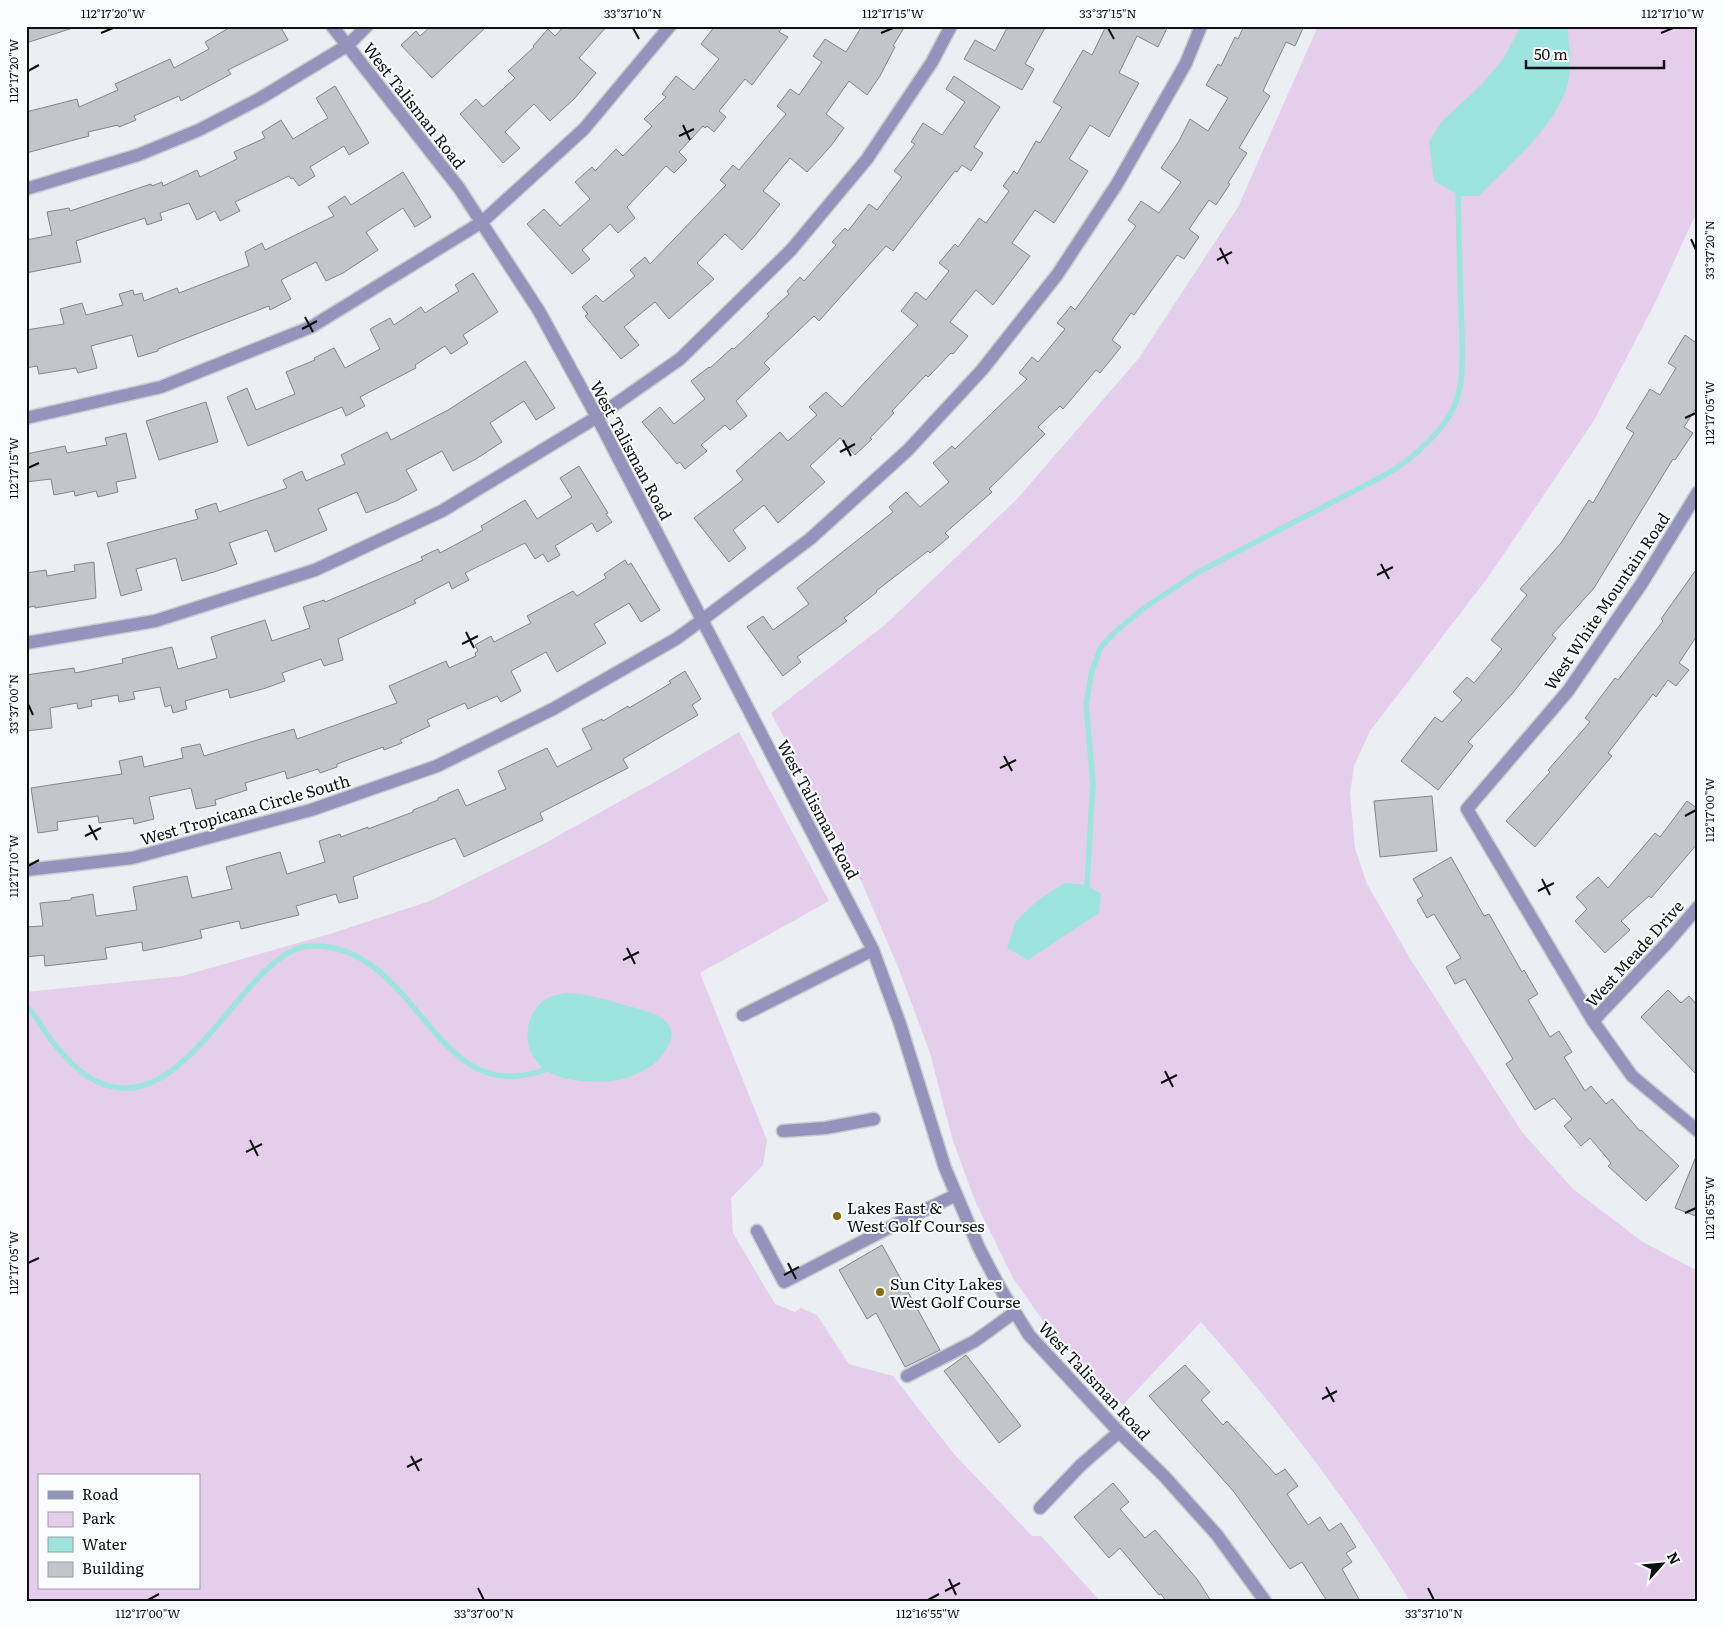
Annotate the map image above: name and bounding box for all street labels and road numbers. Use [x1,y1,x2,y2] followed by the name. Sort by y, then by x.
[358,37,472,173] street label: West Talisman Road
[585,376,679,524] street label: West Talisman Road
[1537,507,1675,695] street label: West White Mountain Road
[772,735,866,883] street label: West Talisman Road
[137,767,353,850] street label: West Tropicana Circle South
[1579,894,1689,1012] street label: West Meade Drive
[1033,1315,1157,1445] street label: West Talisman Road

